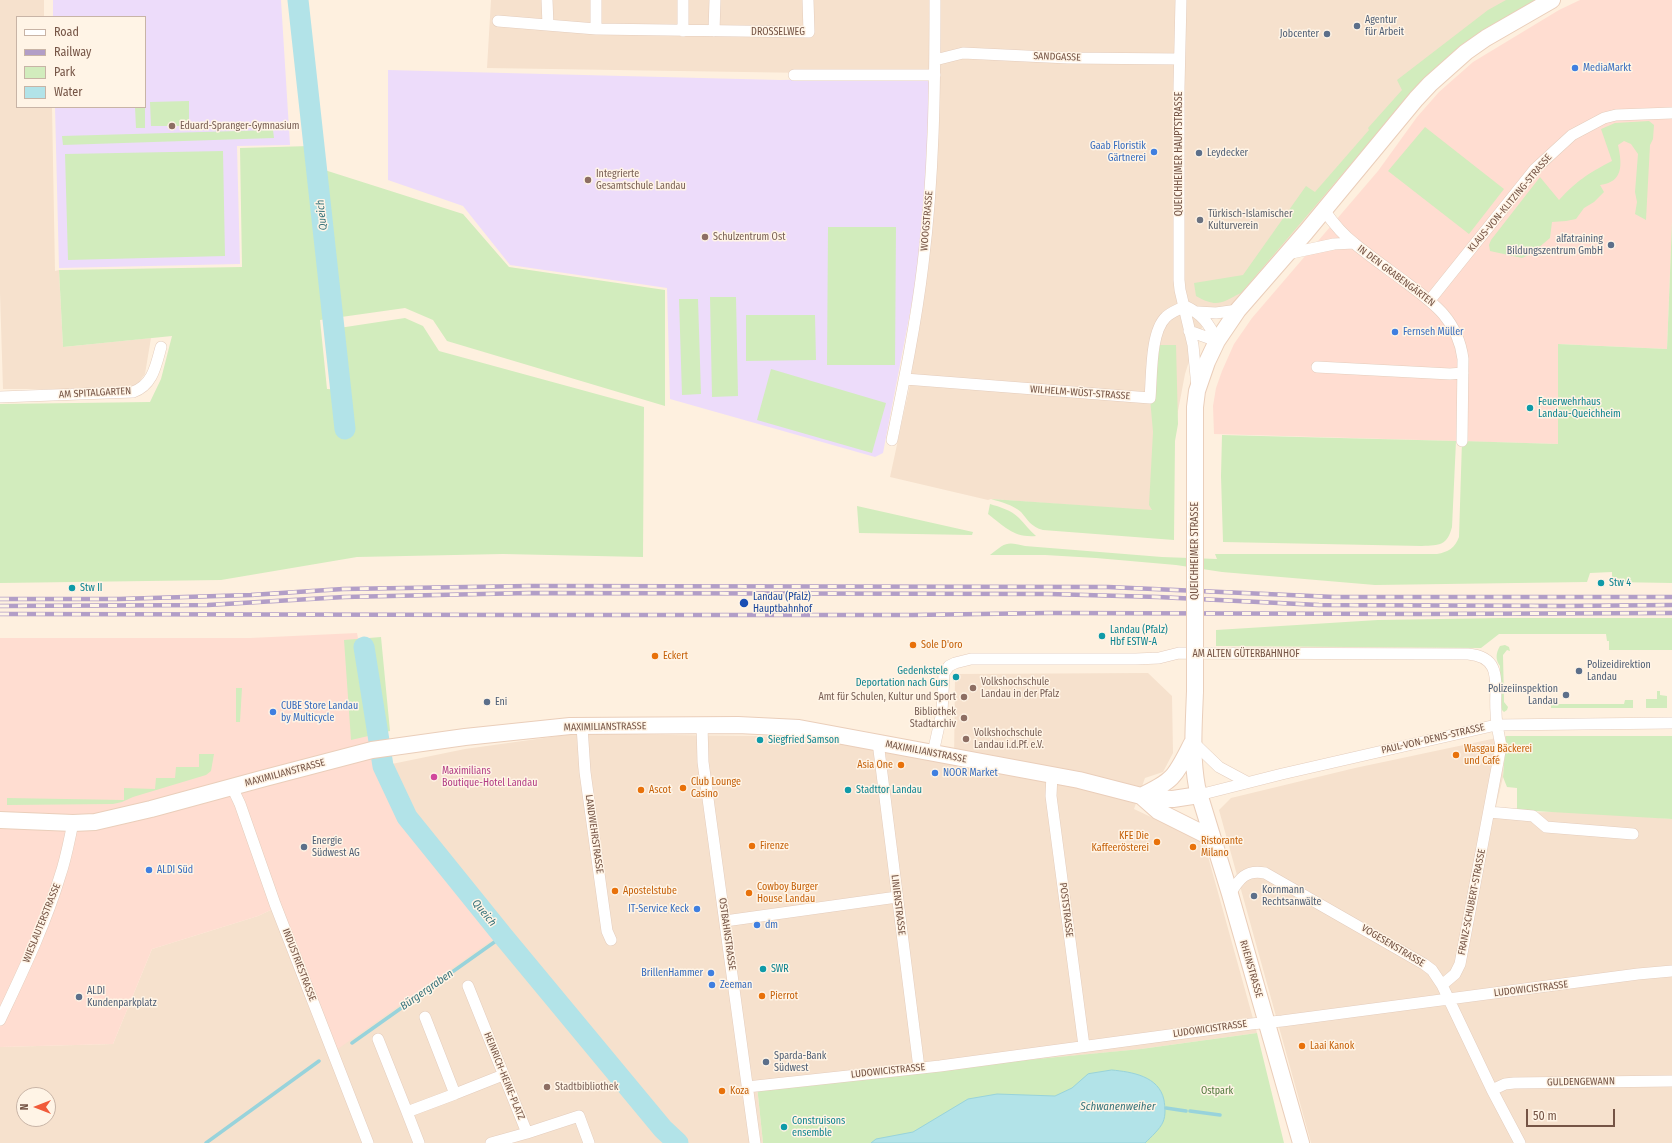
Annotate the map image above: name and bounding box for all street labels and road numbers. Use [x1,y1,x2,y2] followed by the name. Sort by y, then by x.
[751,26,805,38] street label: DROSSELWEG
[1033,50,1081,64] street label: SANDGASSE
[1173,92,1185,216] street label: QUEICHHEIMER HAUPTSTRASSE
[1466,152,1554,254] street label: KLAUS-VON-KLITZING-STRASSE
[918,190,936,252] street label: WOOGSTRASSE
[1355,243,1437,309] street label: IN DEN GRABENGÄRTEN
[1029,384,1131,402] street label: WILHELM-WÜST-STRASSE
[58,385,132,401] street label: AM SPITALGARTEN
[1189,502,1201,600] street label: QUEICHHEIMER STRASSE
[1192,648,1300,660] street label: AM ALTEN GÜTERBAHNHOF
[564,720,646,734] street label: MAXIMILIANSTRASSE
[1380,721,1486,757] street label: PAUL-VON-DENIS-STRASSE
[884,738,968,766] street label: MAXIMILIANSTRASSE
[244,757,326,789] street label: MAXIMILIANSTRASSE
[583,794,605,874] street label: LANDWEHRSTRASSE
[1456,848,1488,956] street label: FRANZ-SCHUBERT-STRASSE
[888,874,908,936] street label: LINIENSTRASSE
[21,882,63,964] street label: WIESLAUTERSTRASSE
[1057,882,1075,938] street label: POSTSTRASSE
[716,897,738,971] street label: OSTBAHNSTRASSE
[1359,922,1427,970] street label: VOGESENSTRASSE
[280,927,318,1003] street label: INDUSTRIESTRASSE
[1237,939,1265,999] street label: RHEINSTRASSE
[1493,979,1569,999] street label: LUDOWICISTRASSE
[1172,1018,1248,1040] street label: LUDOWICISTRASSE
[481,1030,527,1122] street label: HEINRICH-HEINE-PLATZ
[850,1061,926,1081] street label: LUDOWICISTRASSE
[1547,1075,1615,1089] street label: GULDENGEWANN

